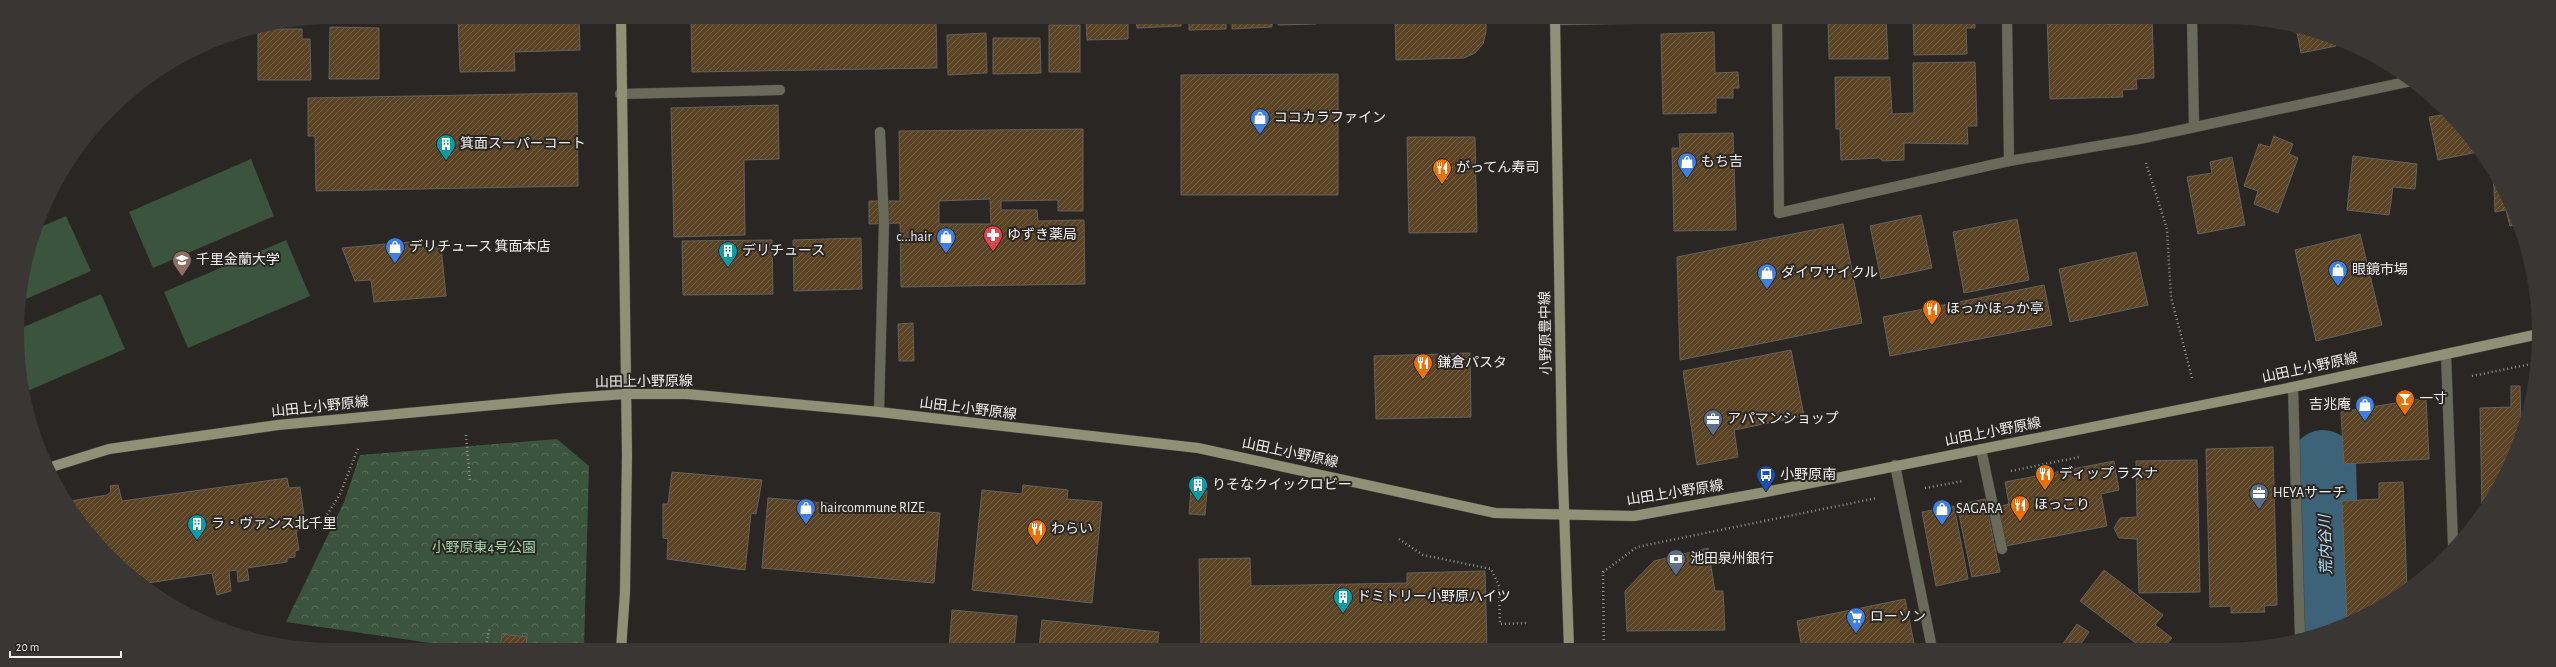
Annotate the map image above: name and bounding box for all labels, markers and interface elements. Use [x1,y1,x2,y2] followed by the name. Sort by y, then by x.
[1249,107,1271,135] shop icon: ココカラファイン
[1274,111,1386,125] place label: ココカラファイン
[435,133,457,161] building icon: 箕面スーパーコート
[460,135,586,151] place label: 箕面スーパーコート
[1676,151,1698,179] shop icon: もち吉
[1701,154,1743,169] place label: もち吉
[1431,157,1453,185] restaurant icon: がってん寿司
[1456,160,1539,175] place label: がってん寿司
[982,224,1004,252] pharmacy icon: ゆずき薬局
[935,226,957,254] shop icon: c...hair
[1007,227,1077,242] place label: ゆずき薬局
[896,230,932,244] place label: c...hair
[384,236,406,264] shop icon: デリチュース 箕面本店
[409,238,551,254] place label: デリチュース 箕面本店
[717,240,739,268] building icon: デリチュース
[742,243,825,258] place label: デリチュース
[171,249,193,277] school or university icon: 千里金蘭大学
[196,252,280,267] place label: 千里金蘭大学
[2327,259,2349,287] shop icon: 眼鏡市場
[1756,262,1778,290] shop icon: ダイワサイクル
[2352,262,2408,277] place label: 眼鏡市場
[1781,265,1878,280] place label: ダイワサイクル
[1537,291,1554,375] street label: 小野原豊中線
[1921,298,1943,326] restaurant icon: ほっかほっか亭
[1946,301,2044,316] place label: ほっかほっか亭
[2260,350,2359,385] street label: 山田上小野原線
[1412,352,1434,380] restaurant icon: 鎌倉パスタ
[1437,354,1507,370] place label: 鎌倉パスタ
[595,373,693,390] street label: 山田上小野原線
[2394,388,2416,416] bar icon: 一寸
[2419,391,2447,406] place label: 一寸
[270,394,369,419] street label: 山田上小野原線
[2354,394,2376,422] shop icon: 吉兆庵
[919,395,1018,422] street label: 山田上小野原線
[2309,397,2351,412] place label: 吉兆庵
[1702,408,1724,436] office icon: アパマンショップ
[1727,411,1839,426] place label: アパマンショップ
[1943,415,2042,448] street label: 山田上小野原線
[1241,435,1340,470] street label: 山田上小野原線
[2034,463,2056,491] restaurant icon: ディップ ラスナ
[1755,464,1777,492] bus stop icon: 小野原南
[2059,466,2158,481] place label: ディップ ラスナ
[1780,467,1836,482] place label: 小野原南
[1187,474,1209,502] building icon: りそなクイックロビー
[1212,477,1352,492] place label: りそなクイックロビー
[1625,477,1724,508] street label: 山田上小野原線
[2248,482,2270,510] office icon: HEYAサーチ
[2273,486,2346,500] place label: HEYAサーチ
[2009,494,2031,522] restaurant icon: ほっこり
[795,497,817,525] shop icon: haircommune RIZE
[2034,497,2090,512] place label: ほっこり
[1931,498,1953,526] shop icon: SAGARA
[820,501,925,515] place label: haircommune RIZE
[1956,502,2003,516] place label: SAGARA
[186,513,208,541] building icon: ラ・ヴァンス北千里
[2316,513,2335,575] water label: 荒内谷川
[211,515,337,531] place label: ラ・ヴァンス北千里
[1026,518,1048,546] restaurant icon: わらい
[1051,521,1093,536] place label: わらい
[432,540,536,555] park label: 小野原東4号公園
[1665,548,1687,576] bank icon: 池田泉州銀行
[1690,550,1774,566] place label: 池田泉州銀行
[1332,586,1354,614] building icon: ドミトリー小野原ハイツ
[1357,589,1511,604] place label: ドミトリー小野原ハイツ
[1845,606,1867,634] supermarket icon: ローソン
[1870,610,1926,624] place label: ローソン
[10,633,121,659] scale bar
[16,641,39,653] text: 20 m

